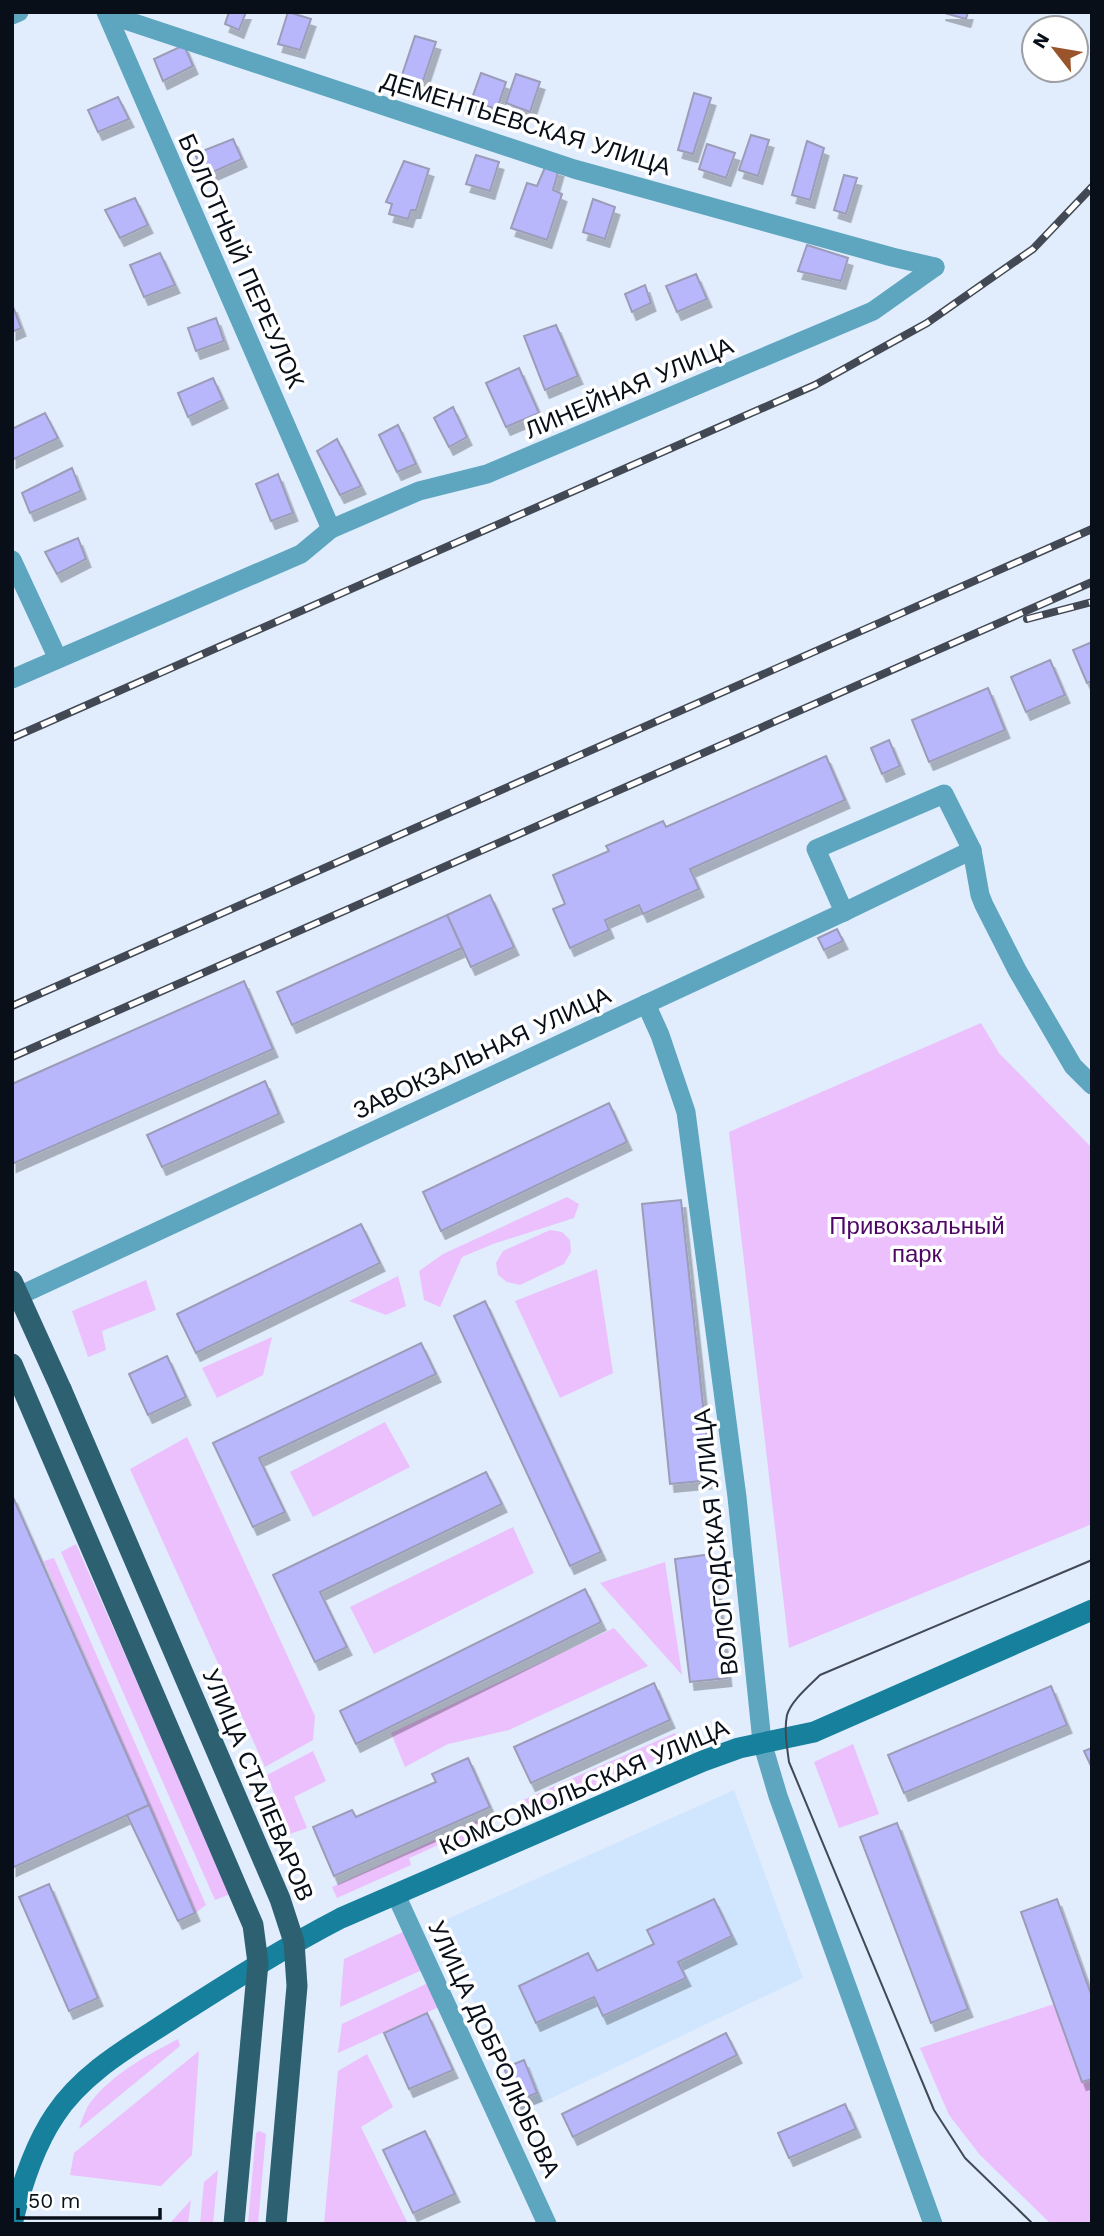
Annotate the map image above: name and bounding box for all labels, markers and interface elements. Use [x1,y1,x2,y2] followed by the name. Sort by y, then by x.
[1020,14,1090,84] north arrow
[1027,29,1054,52] text: N
[378,67,674,181] street label: ДЕМЕНТЬЕВСКАЯ УЛИЦА
[172,130,310,392] street label: БОЛОТНЫЙ ПЕРЕУЛОК
[521,331,737,445] street label: ЛИНЕЙНАЯ УЛИЦА
[349,981,615,1125] street label: ЗАВОКЗАЛЬНАЯ УЛИЦА
[829,1212,1005,1268] park label: Привокзальный парк
[688,1407,744,1677] street label: ВОЛОГОДСКАЯ УЛИЦА
[196,1665,320,1905] street label: УЛИЦА СТАЛЕВАРОВ
[435,1713,733,1861] street label: КОМСОМОЛЬСКАЯ УЛИЦА
[422,1917,566,2181] street label: УЛИЦА ДОБРОЛЮБОВА
[18,2176,159,2220] scale bar
[28,2188,80,2213] text: 50 m

